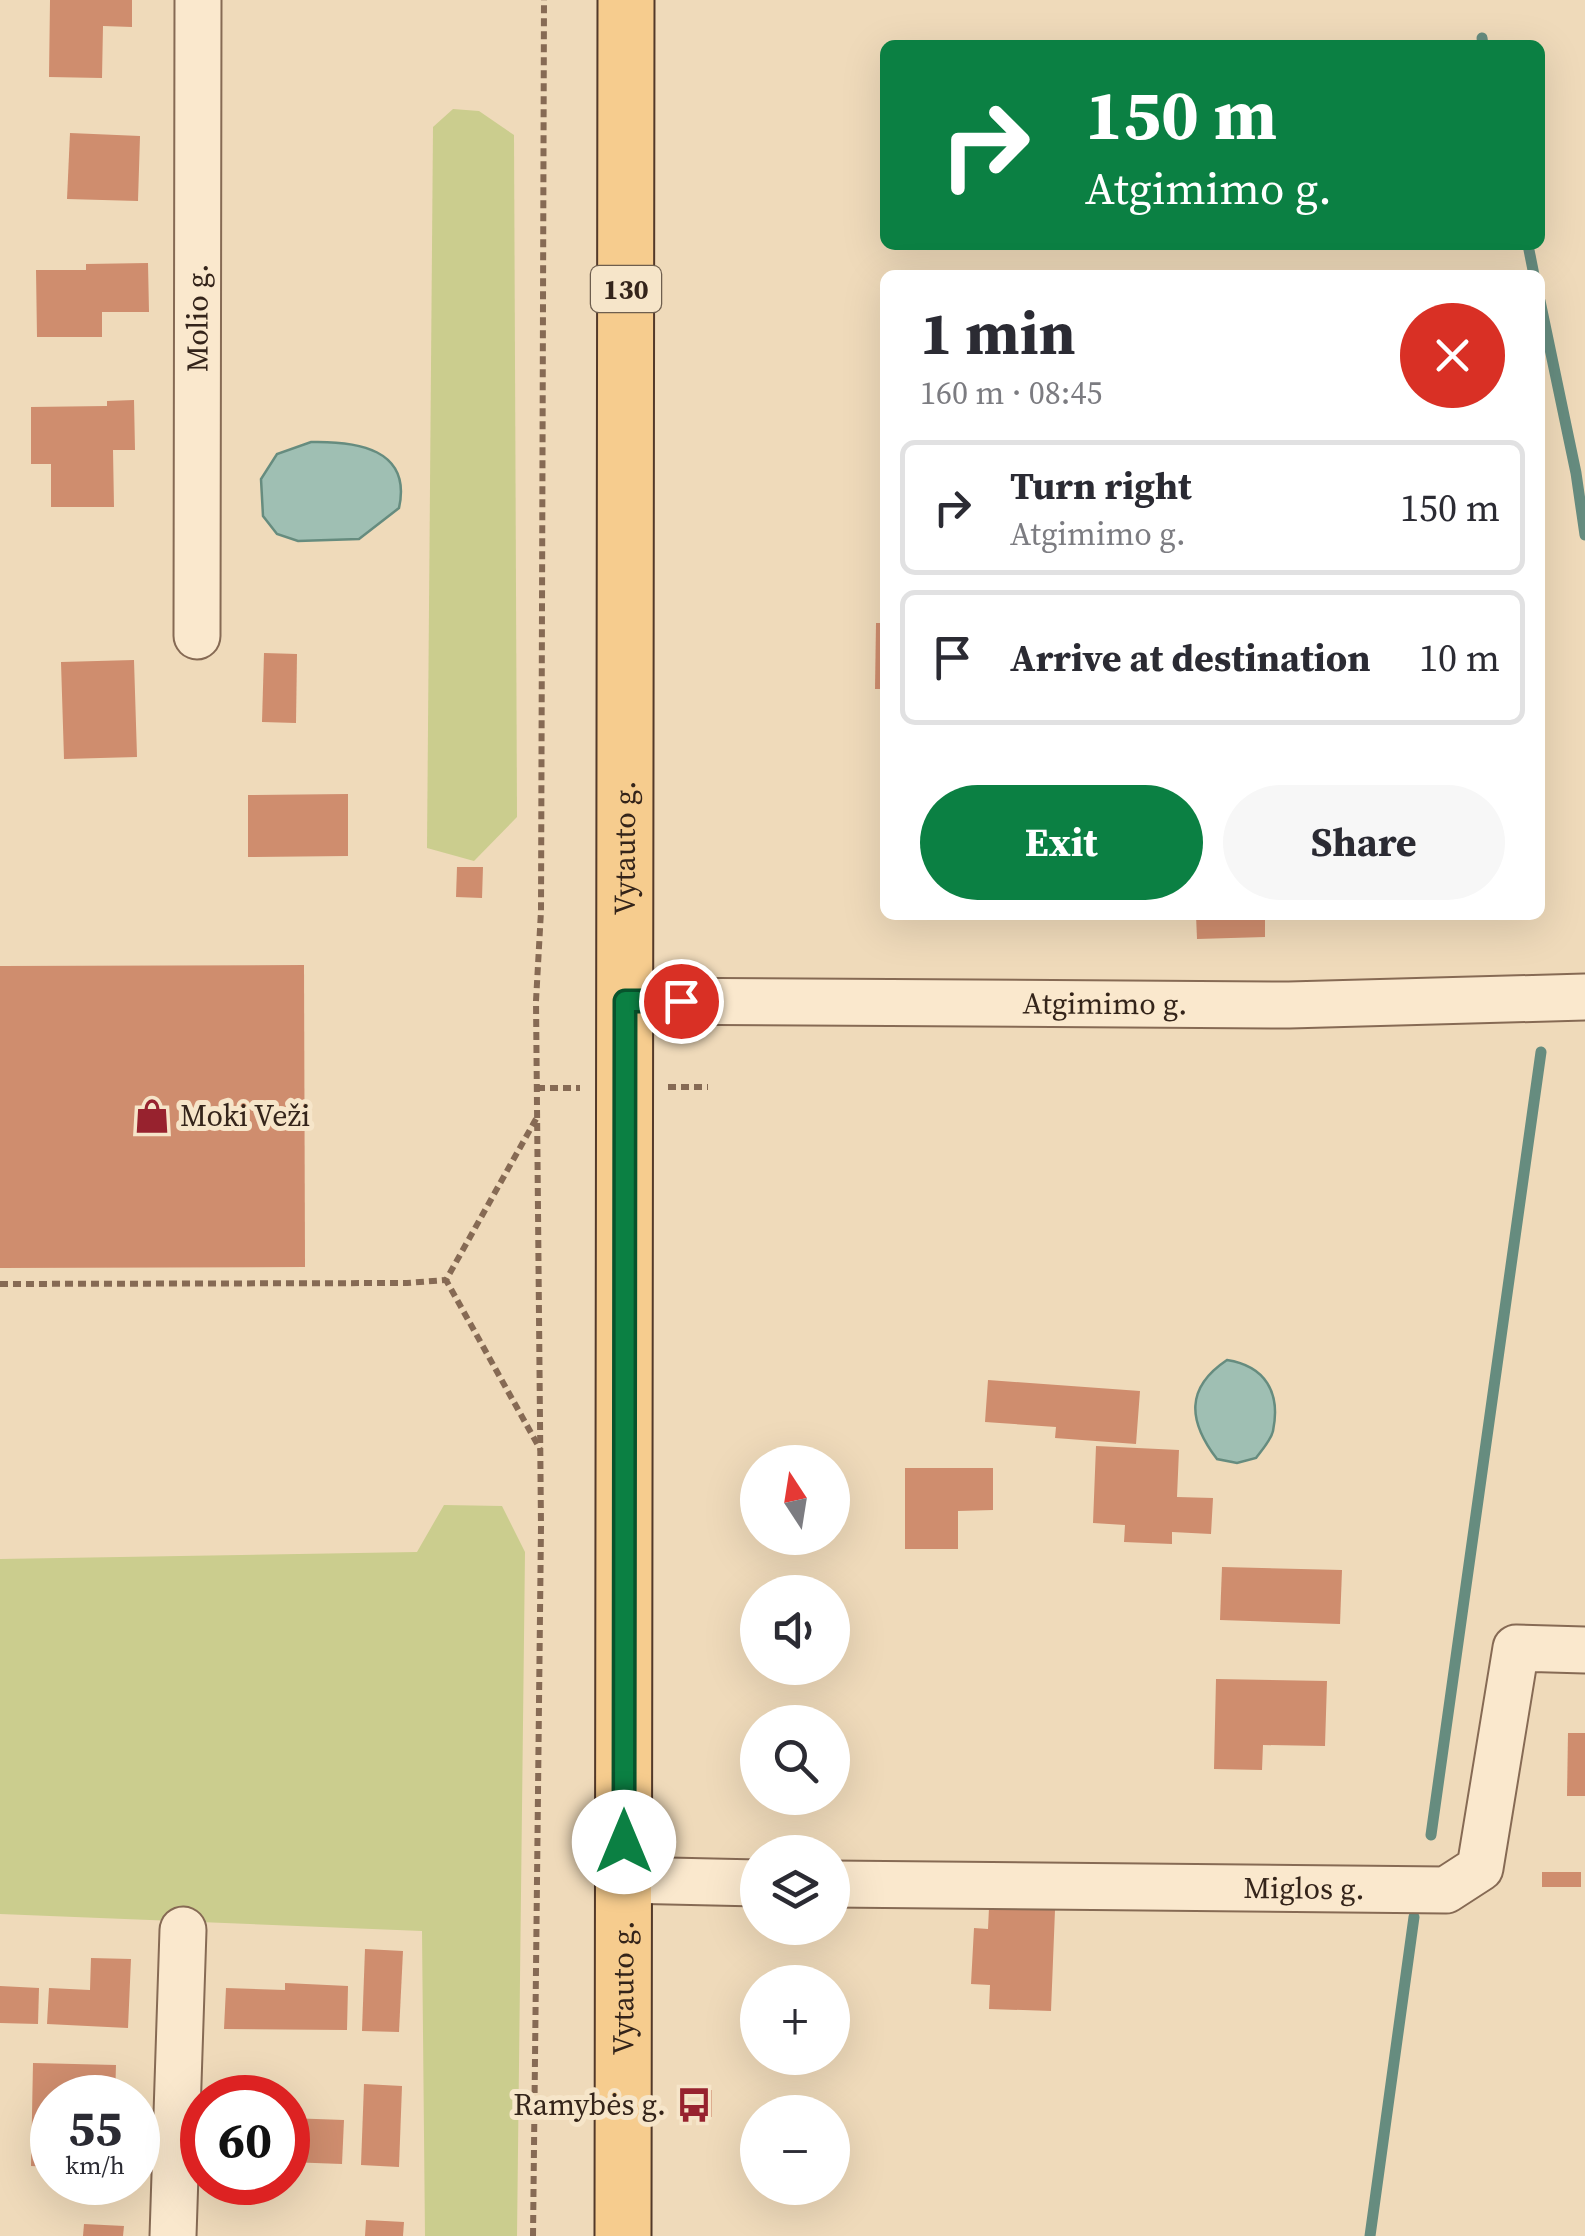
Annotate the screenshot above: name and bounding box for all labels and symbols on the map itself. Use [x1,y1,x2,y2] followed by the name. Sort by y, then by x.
[176,264,218,372] street label: Molio g.
[591,266,661,312] road number: 130
[604,781,645,915] street label: Vytauto g.
[639,959,724,1044] pin
[1023,982,1187,1024] street label: Atgimimo g.
[180,1095,310,1136] place label: Moki Veži
[133,1097,171,1135] shop icon: Moki Veži
[740,1445,850,1555] north arrow
[572,1790,676,1894] position arrow
[1243,1867,1365,1909] street label: Miglos g.
[602,1921,643,2055] street label: Vytauto g.
[180,2075,310,2205] speed limit sign: 60
[513,2084,666,2125] place label: Ramybės g.
[675,2086,713,2124] bus stop icon: Ramybės g.

